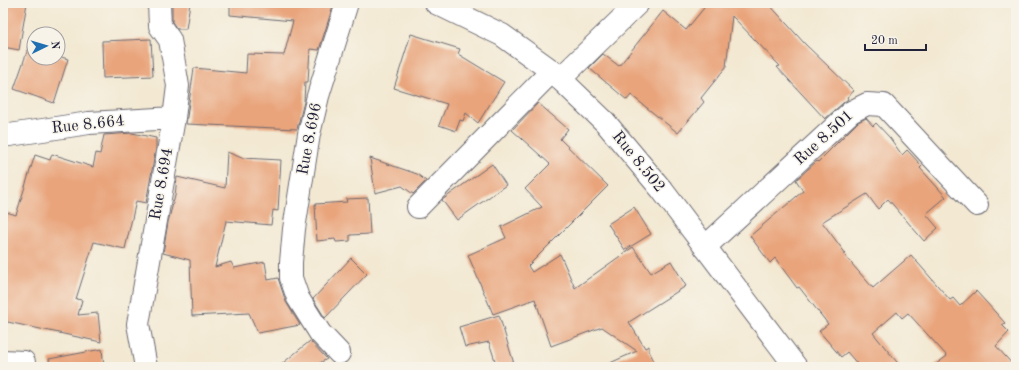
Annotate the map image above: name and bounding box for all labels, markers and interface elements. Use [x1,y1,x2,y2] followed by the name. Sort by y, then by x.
[26,26,66,66] north arrow
[865,26,926,52] scale bar
[871,35,898,47] text: 20 m
[49,41,60,51] text: N
[295,101,325,177] street label: Rue 8.696
[791,107,857,169] street label: Rue 8.501
[51,113,125,137] street label: Rue 8.664
[609,128,667,196] street label: Rue 8.502
[148,146,176,222] street label: Rue 8.694

